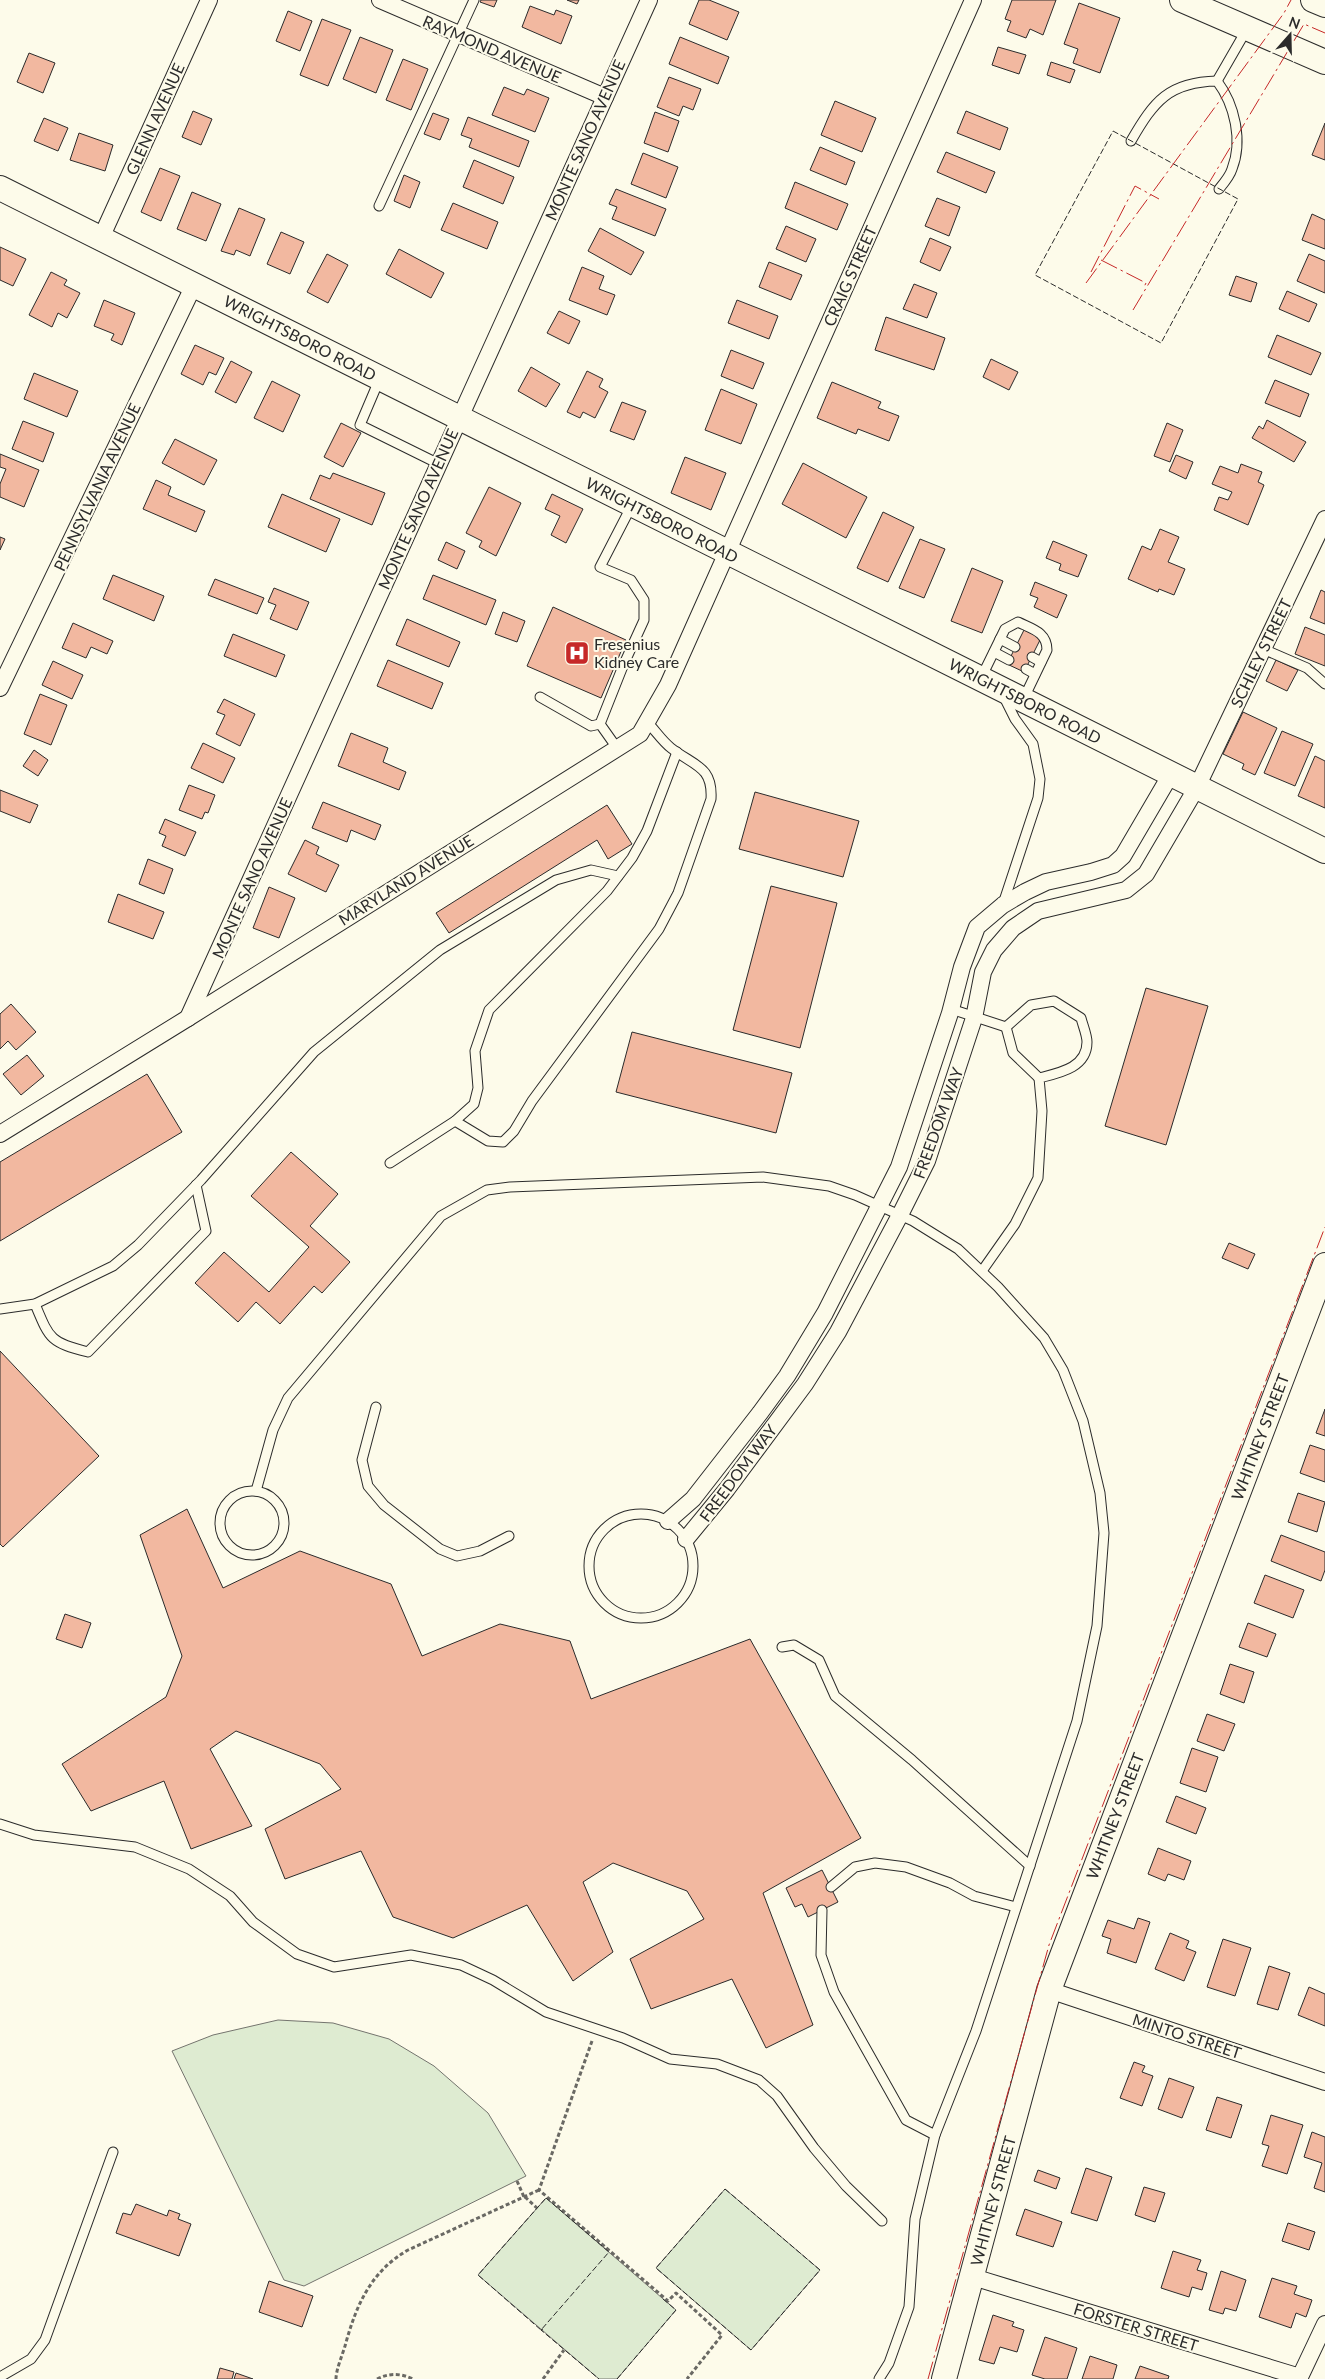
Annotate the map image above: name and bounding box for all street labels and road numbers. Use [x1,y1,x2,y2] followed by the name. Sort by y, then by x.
[420,11,564,86] street label: RAYMOND AVENUE
[541,57,629,223] street label: MONTE SANO AVENUE
[121,60,188,178] street label: GLENN AVENUE
[819,222,880,329] street label: CRAIG STREET
[221,291,380,384] street label: WRIGHTSBORO ROAD
[49,400,144,574] street label: PENNSYLVANIA AVENUE
[374,426,462,592] street label: MONTE SANO AVENUE
[583,473,742,566] street label: WRIGHTSBORO ROAD
[1226,595,1295,710] street label: SCHLEY STREET
[946,654,1105,747] street label: WRIGHTSBORO ROAD
[208,795,296,961] street label: MONTE SANO AVENUE
[335,830,477,929] street label: MARYLAND AVENUE
[909,1065,966,1181] street label: FREEDOM WAY
[1227,1370,1293,1503] street label: WHITNEY STREET
[695,1420,780,1525] street label: FREEDOM WAY
[1082,1749,1148,1882] street label: WHITNEY STREET
[1130,2009,1245,2062] street label: MINTO STREET
[966,2133,1019,2268] street label: WHITNEY STREET
[1072,2299,1201,2355] street label: FORSTER STREET

